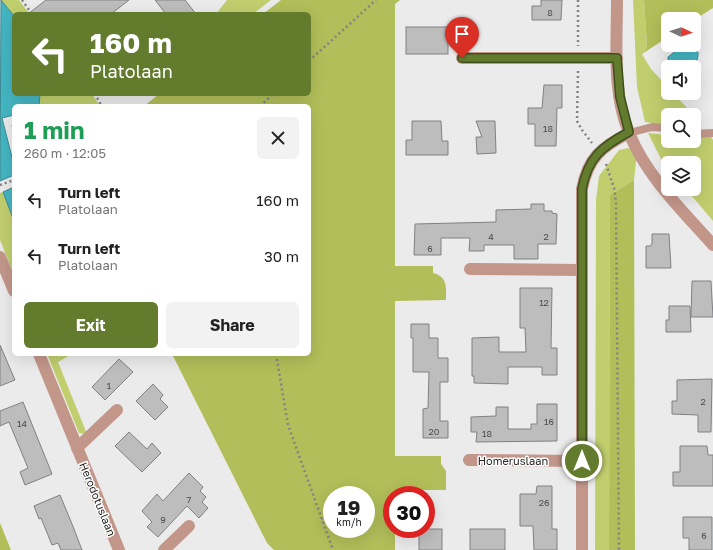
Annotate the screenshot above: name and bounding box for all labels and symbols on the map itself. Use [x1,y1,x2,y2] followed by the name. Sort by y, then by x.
[547,7,553,18] house number: 8
[661,12,701,52] north arrow
[445,17,479,58] pin
[543,123,553,134] house number: 18
[488,231,494,242] house number: 4
[543,231,549,242] house number: 2
[427,243,433,254] house number: 6
[539,297,549,308] house number: 12
[107,380,112,391] house number: 1
[700,396,706,407] house number: 2
[544,416,554,427] house number: 16
[17,418,27,429] house number: 14
[429,426,440,437] house number: 20
[482,428,492,439] house number: 18
[561,440,603,482] position arrow
[478,454,548,467] street label: Homeruslaan
[77,460,119,538] street label: Herodotuslaan
[383,486,435,538] speed limit sign: 30
[187,494,192,505] house number: 7
[539,497,549,508] house number: 26
[160,514,166,525] house number: 9
[701,530,707,541] house number: 6

